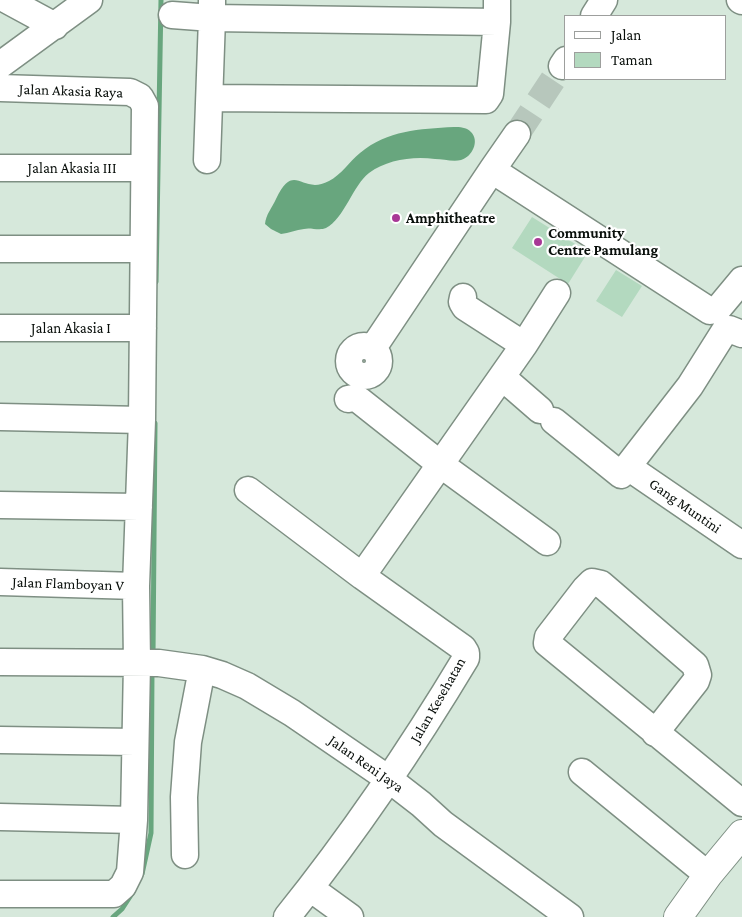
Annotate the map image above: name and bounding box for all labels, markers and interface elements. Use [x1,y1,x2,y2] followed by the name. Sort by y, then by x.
[564,15,727,80] legend
[611,27,641,43] text: Jalan
[611,52,653,68] text: Taman
[19,80,123,102] street label: Jalan Akasia Raya
[28,159,116,177] street label: Jalan Akasia III
[406,209,495,227] place label: Amphitheatre
[390,212,402,224] marker: Amphitheatre
[548,224,658,259] place label: Community Centre Pamulang
[532,236,544,248] marker: Community Centre Pamulang
[31,319,111,337] street label: Jalan Akasia I
[645,475,725,537] street label: Gang Muntini
[12,573,124,595] street label: Jalan Flamboyan V
[406,654,470,746] street label: Jalan Kesehatan
[325,731,407,797] street label: Jalan Reni Jaya

